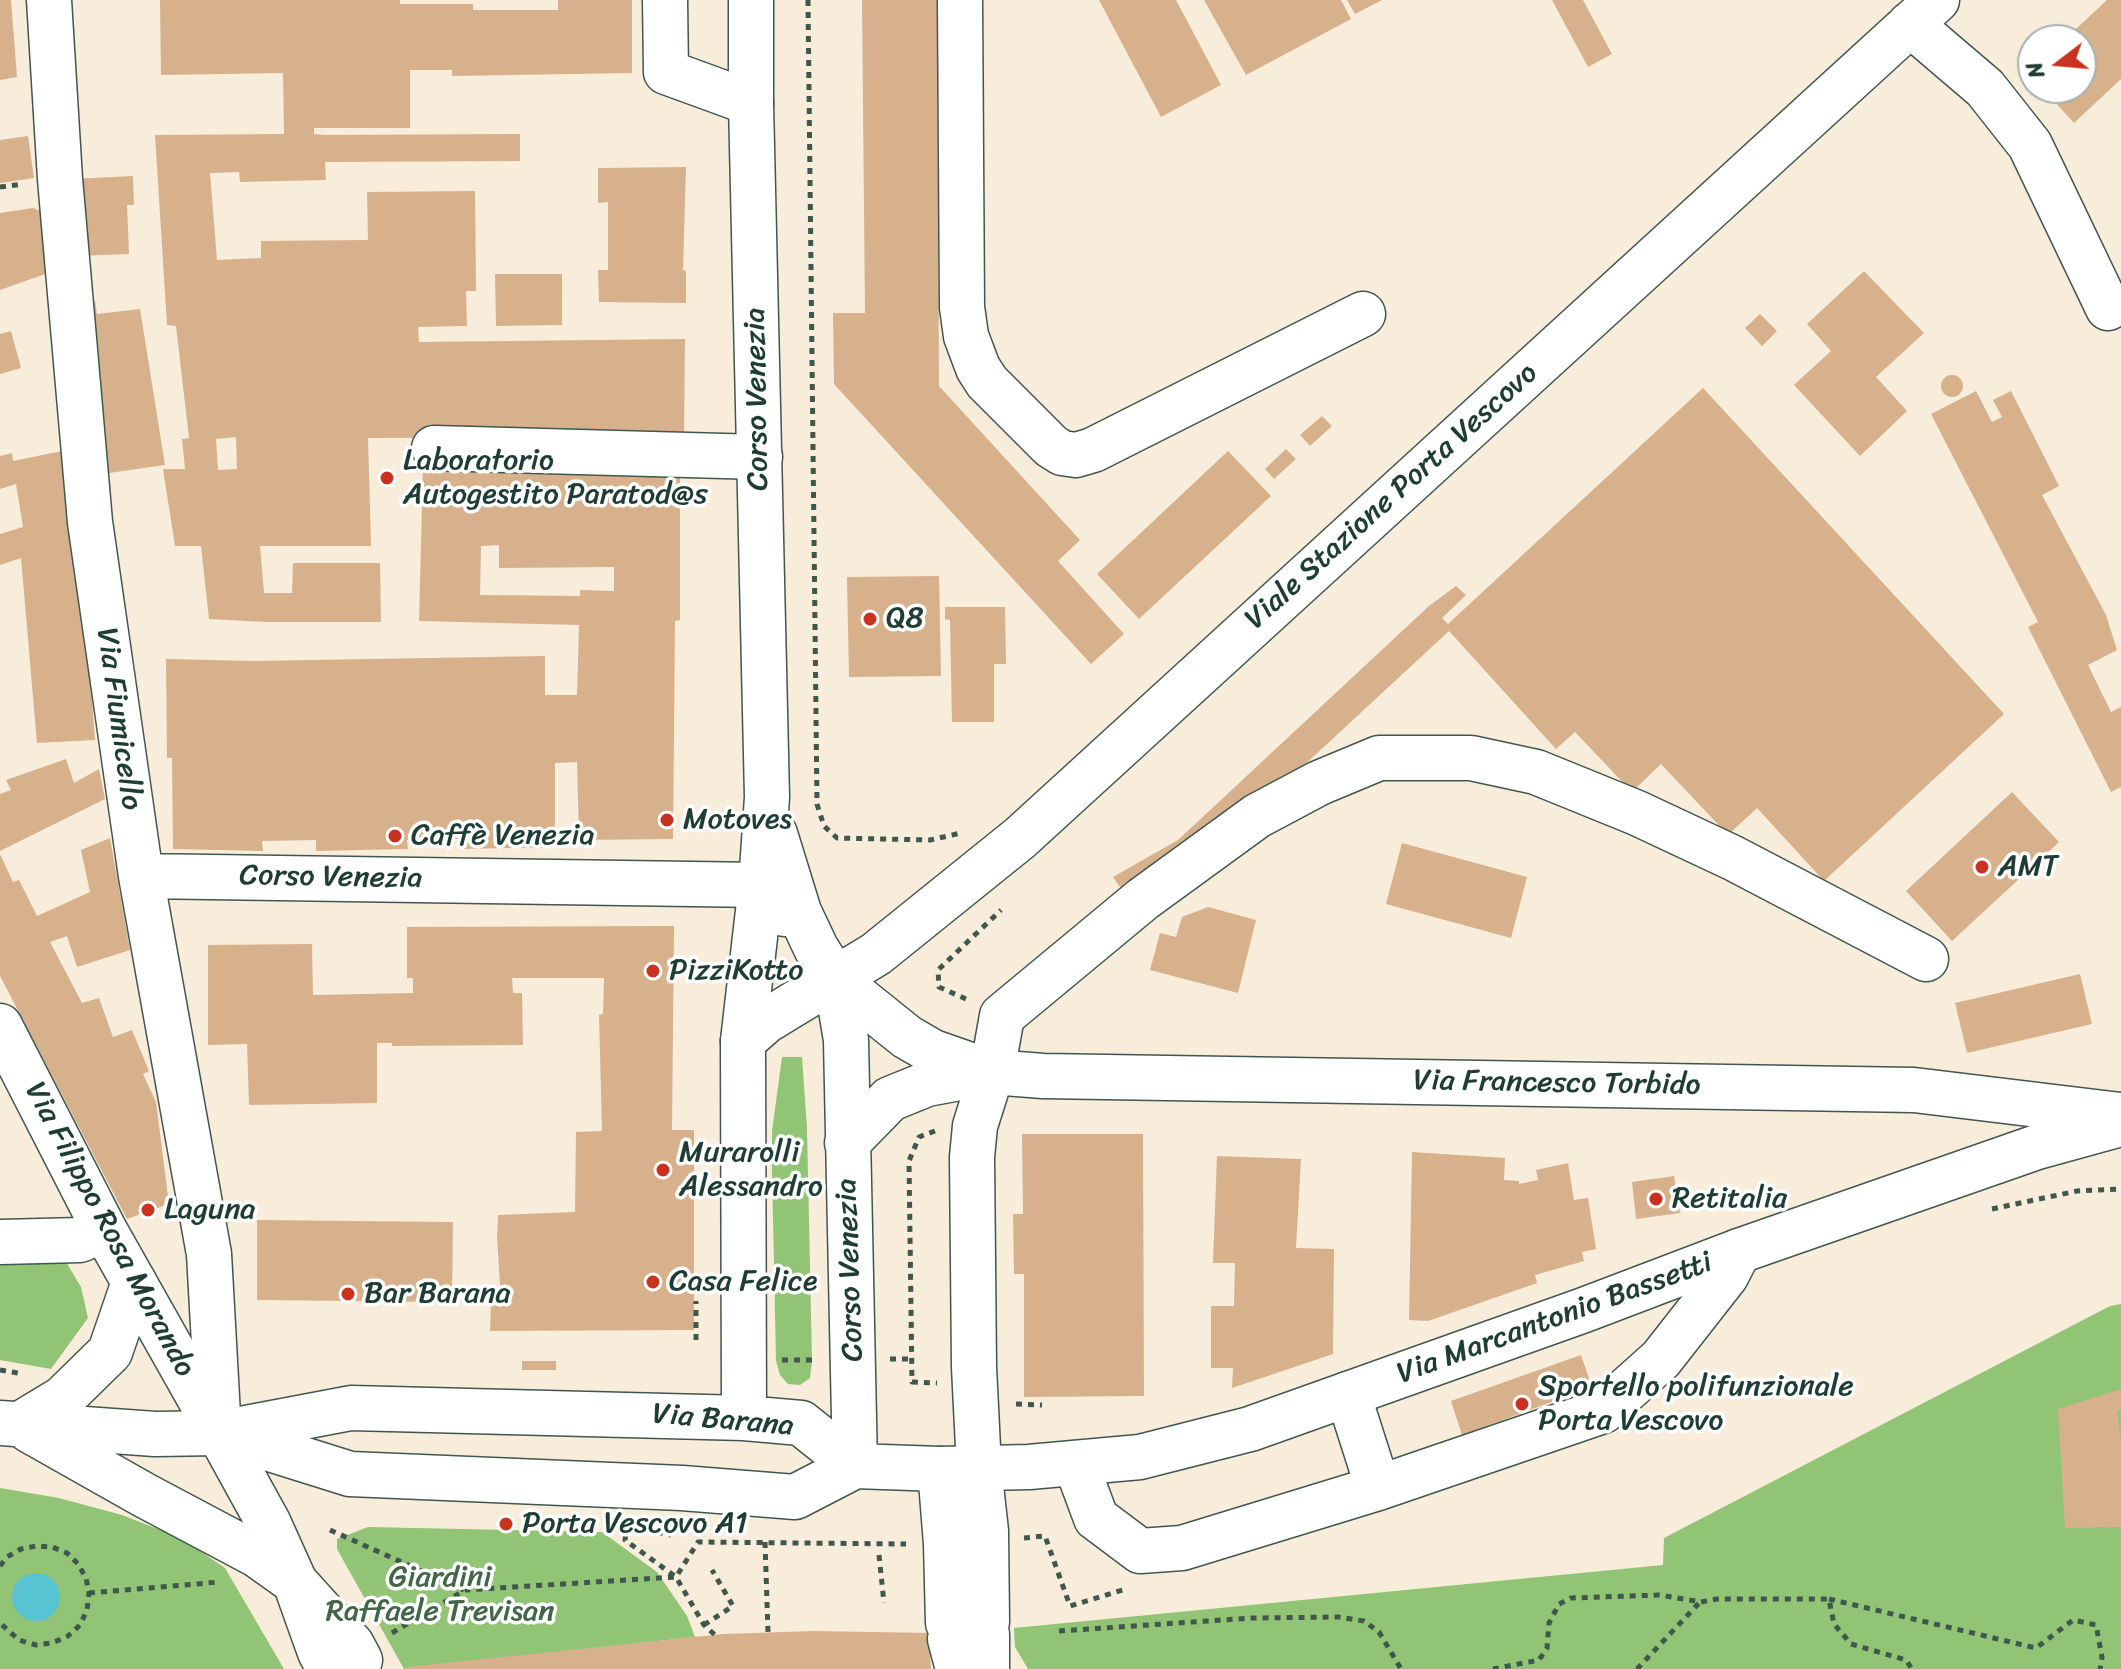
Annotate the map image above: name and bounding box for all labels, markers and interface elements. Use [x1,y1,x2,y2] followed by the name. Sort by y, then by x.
[2017,24,2097,104] north arrow
[2015,57,2056,83] text: N
[738,307,778,491] street label: Corso Venezia
[1238,356,1546,638] street label: Viale Stazione Porta Vescovo
[403,443,708,514] place label: Laboratorio Autogestito Paratod@s
[378,469,396,487] marker: Laboratorio Autogestito Paratod@s
[886,601,924,637] place label: Q8
[861,610,879,628] marker: Q8
[87,626,149,812] street label: Via Fiumicello
[683,802,792,838] place label: Motoves
[658,811,676,829] marker: Motoves
[411,818,595,854] place label: Caffè Venezia
[386,827,404,845] marker: Caffè Venezia
[1998,849,2058,885] place label: AMT
[239,858,423,898] street label: Corso Venezia
[1973,858,1991,876] marker: AMT
[669,953,804,989] place label: PizziKotto
[644,962,662,980] marker: PizziKotto
[1413,1063,1701,1105] street label: Via Francesco Torbido
[16,1076,202,1384] street label: Via Filippo Rosa Morando
[679,1135,823,1206] place label: Murarolli Alessandro
[654,1161,672,1179] marker: Murarolli Alessandro
[830,1178,872,1362] street label: Corso Venezia
[1672,1181,1787,1217] place label: Retitalia
[1647,1190,1665,1208] marker: Retitalia
[164,1192,255,1228] place label: Laguna
[139,1201,157,1219] marker: Laguna
[1393,1245,1717,1393] street label: Via Marcantonio Bassetti
[669,1264,817,1300] place label: Casa Felice
[644,1273,662,1291] marker: Casa Felice
[364,1276,511,1312] place label: Bar Barana
[339,1285,357,1303] marker: Bar Barana
[1538,1369,1854,1440] place label: Sportello polifunzionale Porta Vescovo
[1513,1395,1531,1413] marker: Sportello polifunzionale Porta Vescovo
[651,1397,795,1445] street label: Via Barana
[522,1506,748,1542] place label: Porta Vescovo A1
[497,1515,515,1533] marker: Porta Vescovo A1
[326,1560,554,1630] park label: Giardini Raffaele Trevisan

